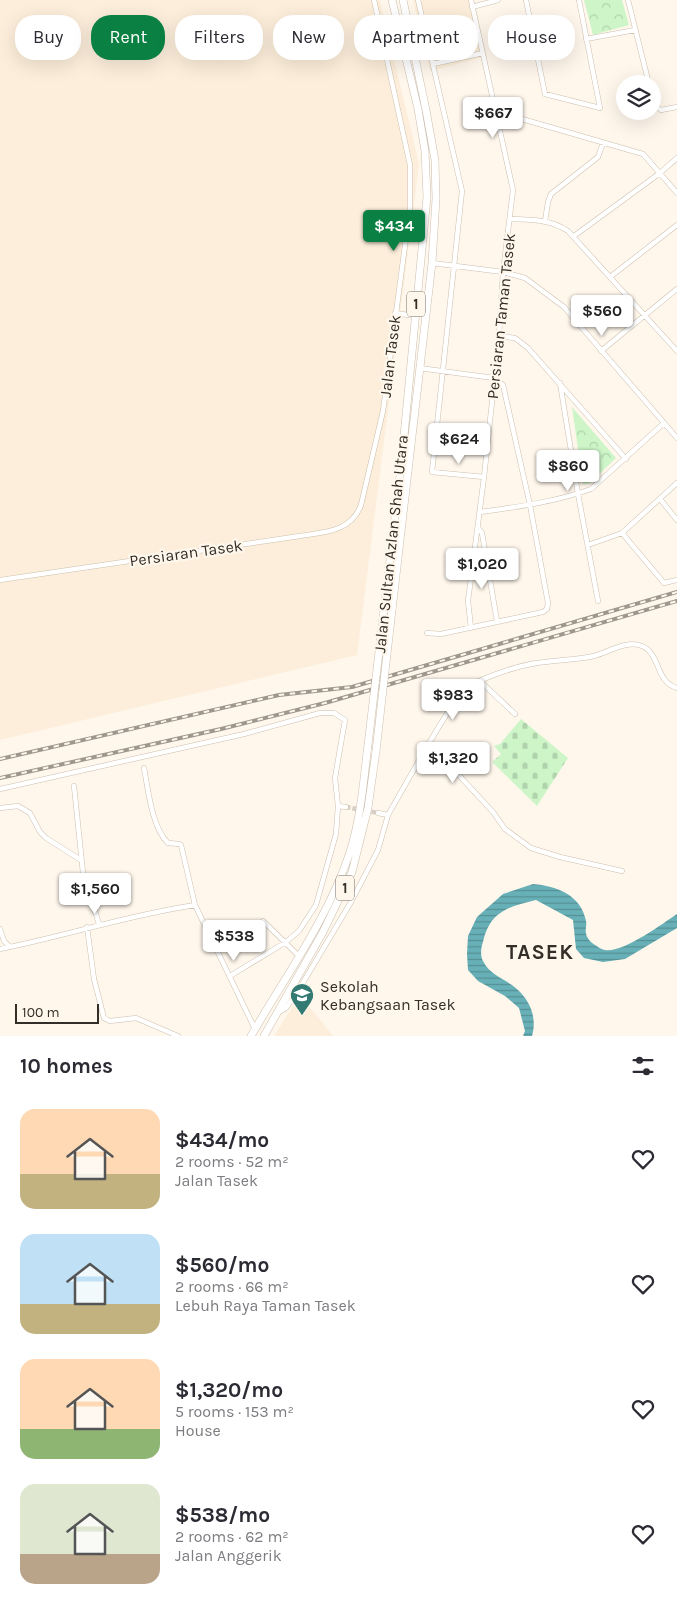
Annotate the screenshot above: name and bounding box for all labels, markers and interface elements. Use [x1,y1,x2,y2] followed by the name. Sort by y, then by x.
[15,15,81,60] chip: Buy
[91,15,165,60] chip: Rent
[175,15,263,60] chip: Filters
[273,15,344,60] chip: New
[354,15,478,60] chip: Apartment
[488,15,575,60] chip: House
[616,75,661,120] map controls
[616,75,661,120] button: layers
[463,96,523,139] pin: $667
[474,103,512,122] text: $667
[364,210,424,252] pin: $434
[374,216,414,235] text: $434
[483,232,519,400] street label: Persiaran Taman Tasek
[407,292,425,316] road number: 1
[572,294,632,337] pin: $560
[582,301,622,320] text: $560
[376,314,404,398] street label: Jalan Tasek
[429,422,489,465] pin: $624
[439,429,479,448] text: $624
[370,434,412,654] street label: Jalan Sultan Azlan Shah Utara
[538,450,598,492] pin: $860
[547,456,589,475] text: $860
[128,536,244,570] street label: Persiaran Tasek
[441,548,523,590] pin: $1,020
[457,554,507,573] text: $1,020
[423,678,483,721] pin: $983
[432,685,474,704] text: $983
[412,742,494,784] pin: $1,320
[428,748,478,767] text: $1,320
[54,872,136,915] pin: $1,560
[336,876,354,900] road number: 1
[70,879,120,898] text: $1,560
[204,920,264,962] pin: $538
[214,926,254,945] text: $538
[506,940,574,964] district label: TASEK
[320,977,455,1014] place label: Sekolah Kebangsaan Tasek
[289,982,315,1016] school or university icon: Sekolah Kebangsaan Tasek
[15,1001,99,1024] scale bar
[22,1004,60,1021] text: 100 m
[629,1052,657,1080] icon: filters
[20,1054,113,1078] text: 10 homes
[175,1128,269,1152] text: $434/mo
[60,1129,120,1189] icon: home
[629,1145,657,1173] icon: heart
[175,1152,289,1171] text: 2 rooms · 52 m²
[175,1171,258,1190] text: Jalan Tasek
[175,1253,269,1277] text: $560/mo
[60,1254,120,1314] icon: home
[629,1270,657,1298] icon: heart
[175,1277,289,1296] text: 2 rooms · 66 m²
[175,1296,356,1315] text: Lebuh Raya Taman Tasek
[175,1378,283,1402] text: $1,320/mo
[60,1379,120,1439] icon: home
[629,1395,657,1423] icon: heart
[175,1402,294,1421] text: 5 rooms · 153 m²
[175,1421,221,1440] text: House
[175,1503,270,1527] text: $538/mo
[60,1504,120,1564] icon: home
[629,1520,657,1548] icon: heart
[175,1527,289,1546] text: 2 rooms · 62 m²
[175,1546,282,1565] text: Jalan Anggerik

